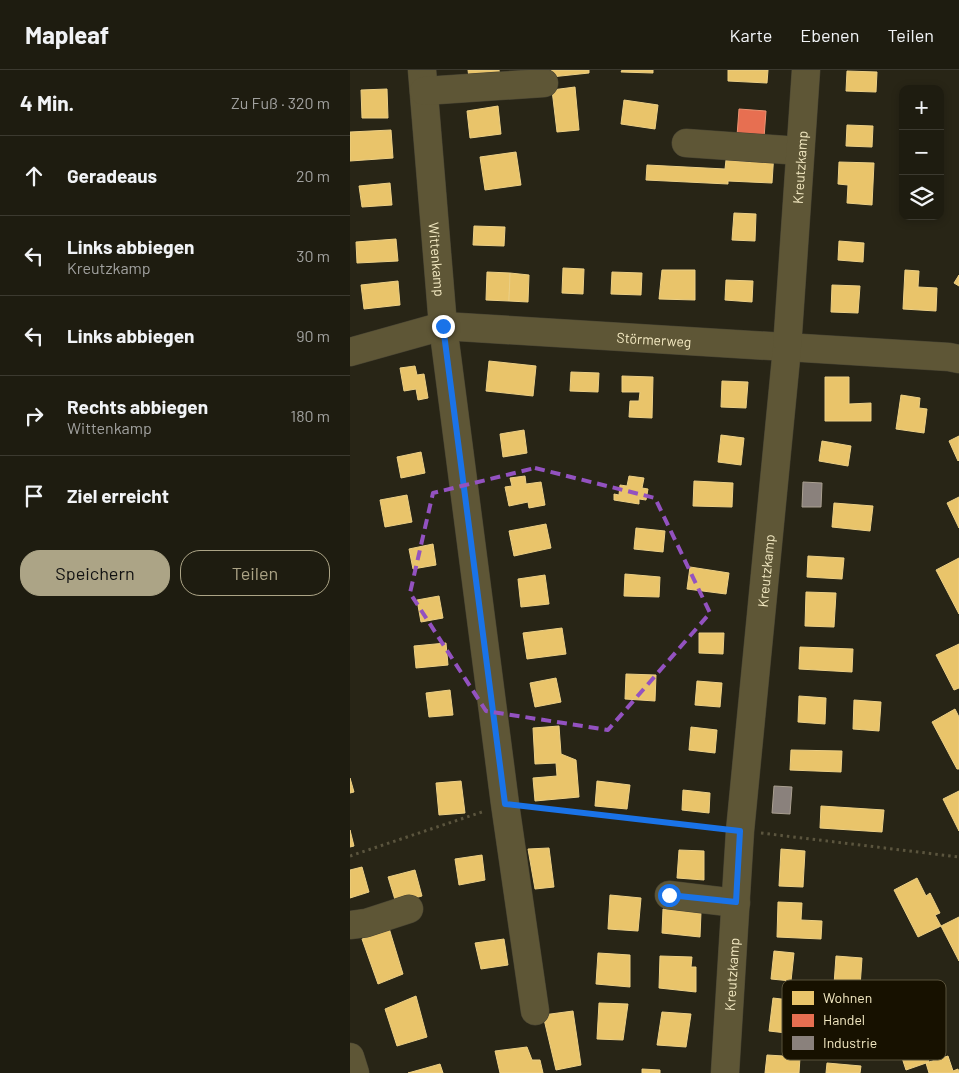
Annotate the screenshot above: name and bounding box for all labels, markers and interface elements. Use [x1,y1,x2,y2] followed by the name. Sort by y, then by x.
[25,20,109,49] text: Mapleaf
[729,24,772,46] text: Karte
[800,24,859,46] text: Ebenen
[887,24,934,46] text: Teilen
[899,85,944,220] map controls
[899,85,944,130] button: +
[20,90,74,115] text: 4 Min.
[231,93,330,112] text: Zu Fuß · 320 m
[788,130,810,204] street label: Kreutzkamp
[899,130,944,175] button: −
[20,162,48,190] icon: ahead
[67,164,157,187] text: Geradeaus
[296,166,330,185] text: 20 m
[899,175,944,220] button: layers
[426,222,449,297] street label: Wittenkamp
[67,235,194,258] text: Links abbiegen
[20,242,48,270] icon: left
[296,246,330,265] text: 30 m
[67,258,151,277] text: Kreutzkamp
[432,315,455,338] route end
[20,322,48,350] icon: left
[67,324,194,347] text: Links abbiegen
[296,326,330,345] text: 90 m
[616,328,692,350] street label: Störmerweg
[67,395,208,418] text: Rechts abbiegen
[20,402,48,430] icon: right
[291,406,330,425] text: 180 m
[67,418,152,437] text: Wittenkamp
[20,482,48,510] icon: arrive
[67,484,169,507] text: Ziel erreicht
[753,533,777,608] street label: Kreutzkamp
[20,550,170,596] button: Speichern
[180,550,330,596] button: Teilen
[658,884,681,907] route start
[720,937,742,1011] street label: Kreutzkamp
[782,980,946,1060] legend
[823,989,872,1006] text: Wohnen
[823,1011,865,1028] text: Handel
[823,1034,877,1051] text: Industrie

